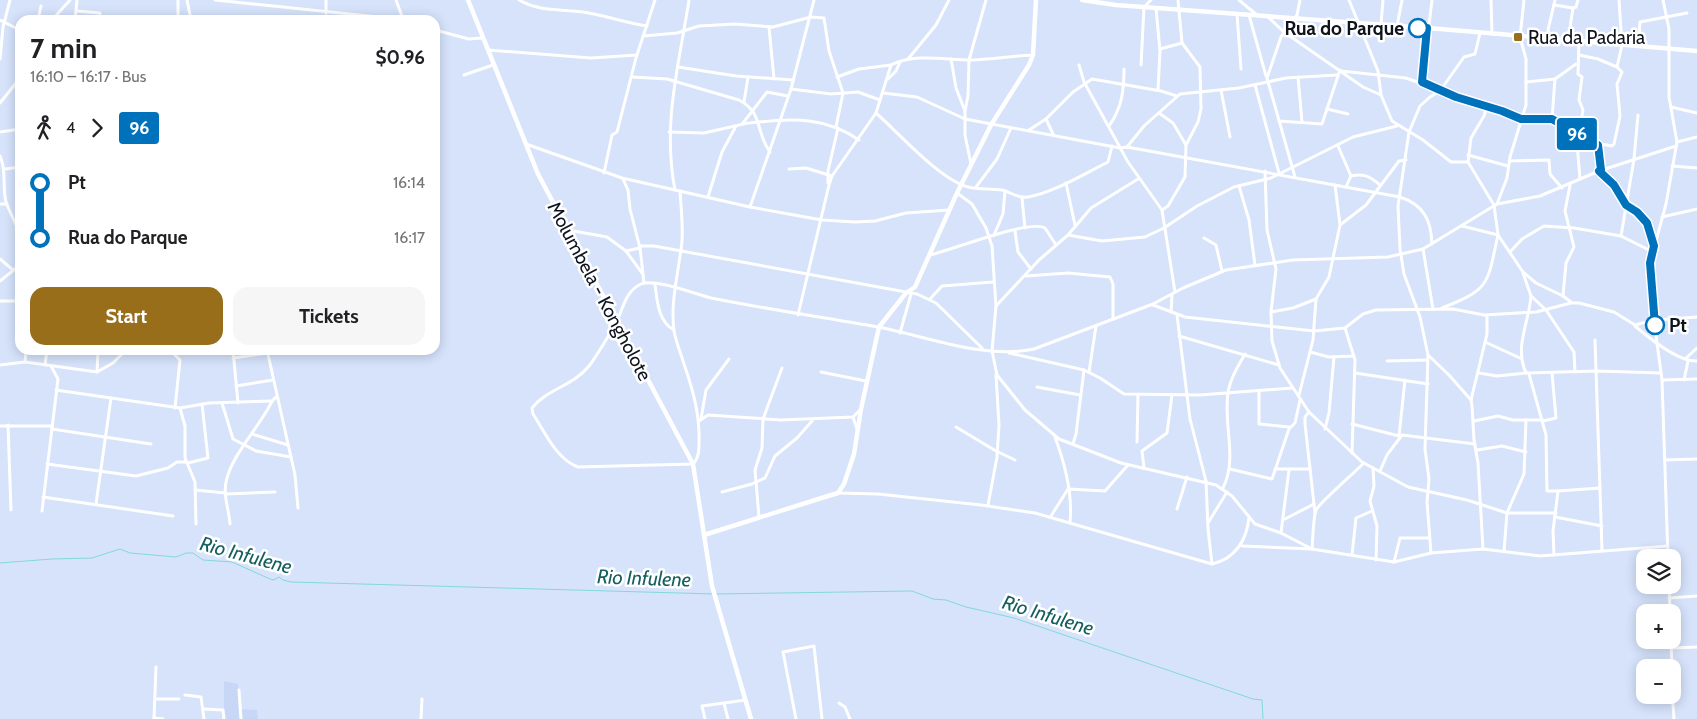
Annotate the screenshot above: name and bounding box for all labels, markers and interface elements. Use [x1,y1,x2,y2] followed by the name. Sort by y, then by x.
[1284,17,1404,40] place label: Rua do Parque
[1408,18,1428,38] marker: Rua do Parque
[1528,26,1645,49] place label: Rua da Padaria
[30,31,97,65] text: 7 min
[1512,31,1524,43] marker: Rua da Padaria
[375,46,425,69] text: $0.96
[30,67,146,86] text: 16:10 – 16:17 · Bus
[30,114,58,142] icon: walk
[83,114,111,142] icon: forward
[129,117,149,139] text: 96
[66,118,75,137] text: 4
[1554,118,1600,150] line badge: 96
[1567,123,1587,145] text: 96
[68,171,86,194] text: Pt
[393,173,425,192] text: 16:14
[543,198,657,385] street label: Molumbela - Kongholote
[68,226,188,249] text: Rua do Parque
[394,228,425,247] text: 16:17
[30,287,223,345] button: Start
[233,287,425,345] button: Tickets
[1669,314,1687,337] place label: Pt
[1645,315,1665,335] marker: Pt
[197,531,295,579] water label: Rio Infulene
[1636,549,1681,704] map controls
[1636,549,1681,594] button: layers
[597,564,691,592] water label: Rio Infulene
[1000,590,1096,640] water label: Rio Infulene
[1636,604,1681,649] button: +
[1636,659,1681,704] button: −

